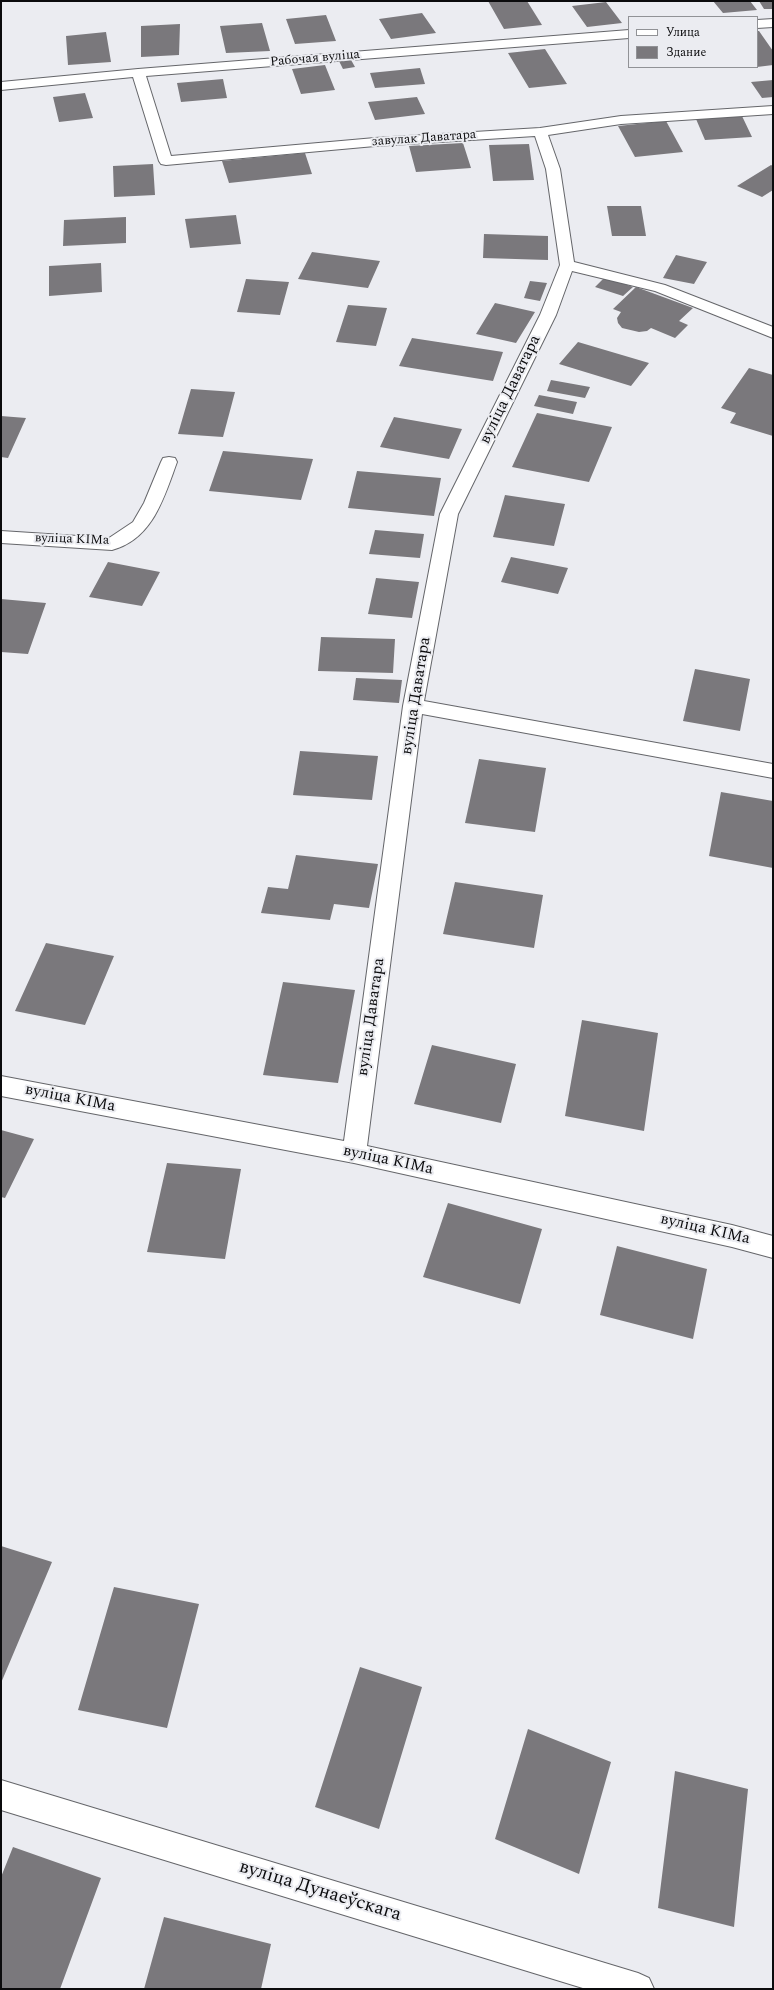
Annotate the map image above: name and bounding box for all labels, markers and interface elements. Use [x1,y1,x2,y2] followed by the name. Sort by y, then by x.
[628,16,758,68] legend
[666,23,700,42] text: Улица
[666,43,706,62] text: Здание
[269,47,361,71] street label: Рабочая вуліца
[371,128,477,150] street label: завулак Даватара
[476,332,546,448] street label: вуліца Даватара
[35,531,109,549] street label: вуліца КІМа
[398,636,436,756] street label: вуліца Даватара
[354,957,390,1077] street label: вуліца Даватара
[23,1081,117,1117] street label: вуліца КІМа
[341,1142,435,1180] street label: вуліца КІМа
[658,1210,752,1250] street label: вуліца КІМа
[236,1856,404,1928] street label: вуліца Дунаеўскага

